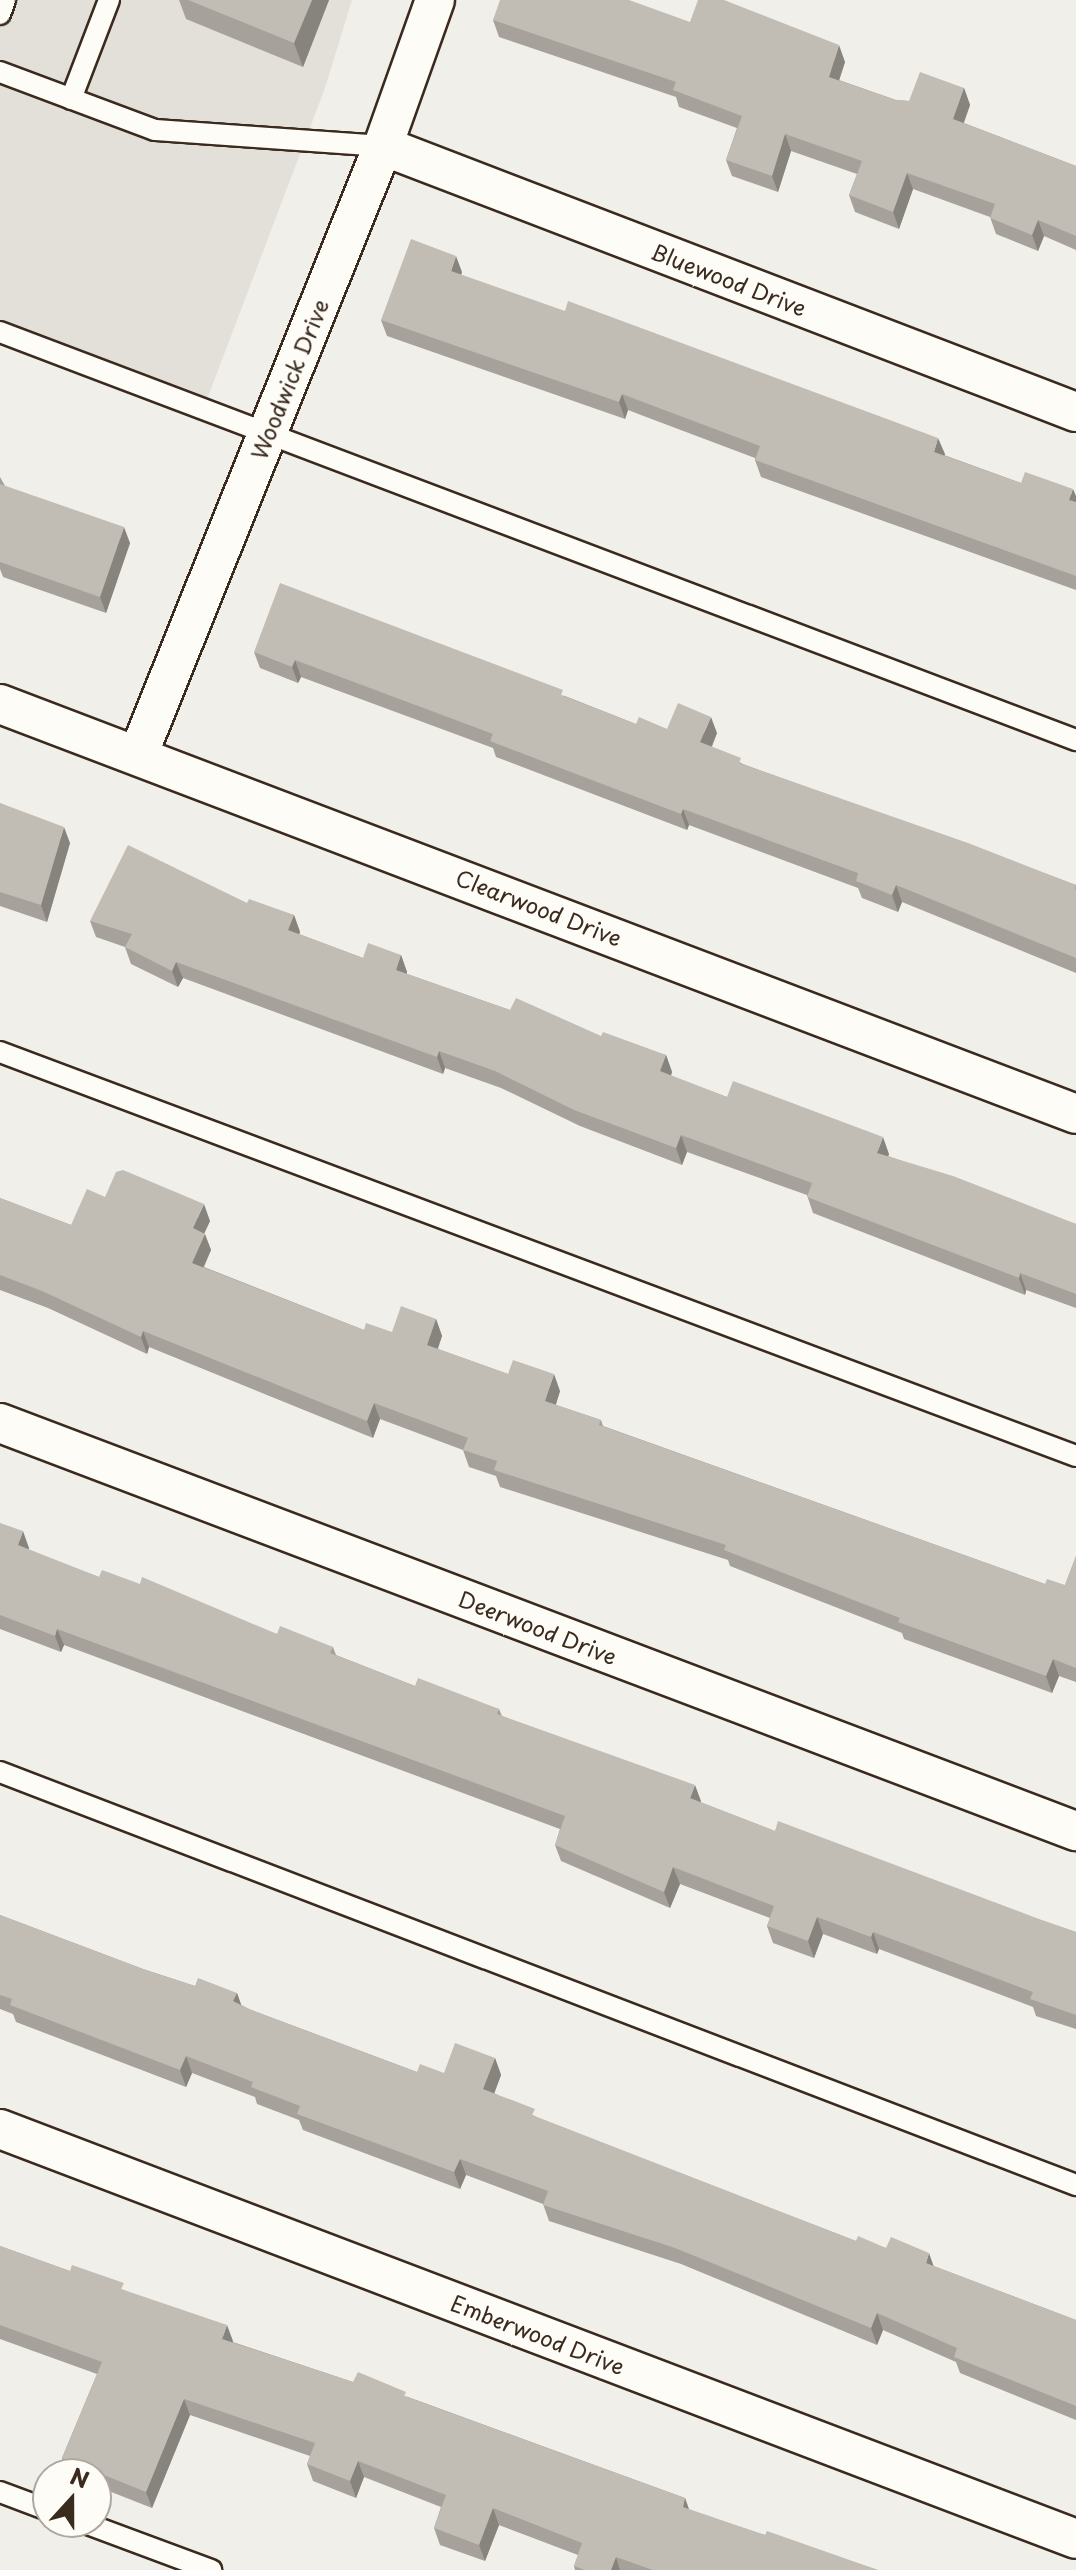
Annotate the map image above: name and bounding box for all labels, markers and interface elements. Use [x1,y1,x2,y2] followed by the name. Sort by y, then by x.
[647,237,811,321] street label: Bluewood Drive
[245,295,333,463] street label: Woodwick Drive
[452,863,626,951] street label: Clearwood Drive
[455,1585,621,1669] street label: Deerwood Drive
[447,2289,629,2379] street label: Emberwood Drive
[32,2458,112,2538] north arrow
[66,2458,94,2496] text: N

